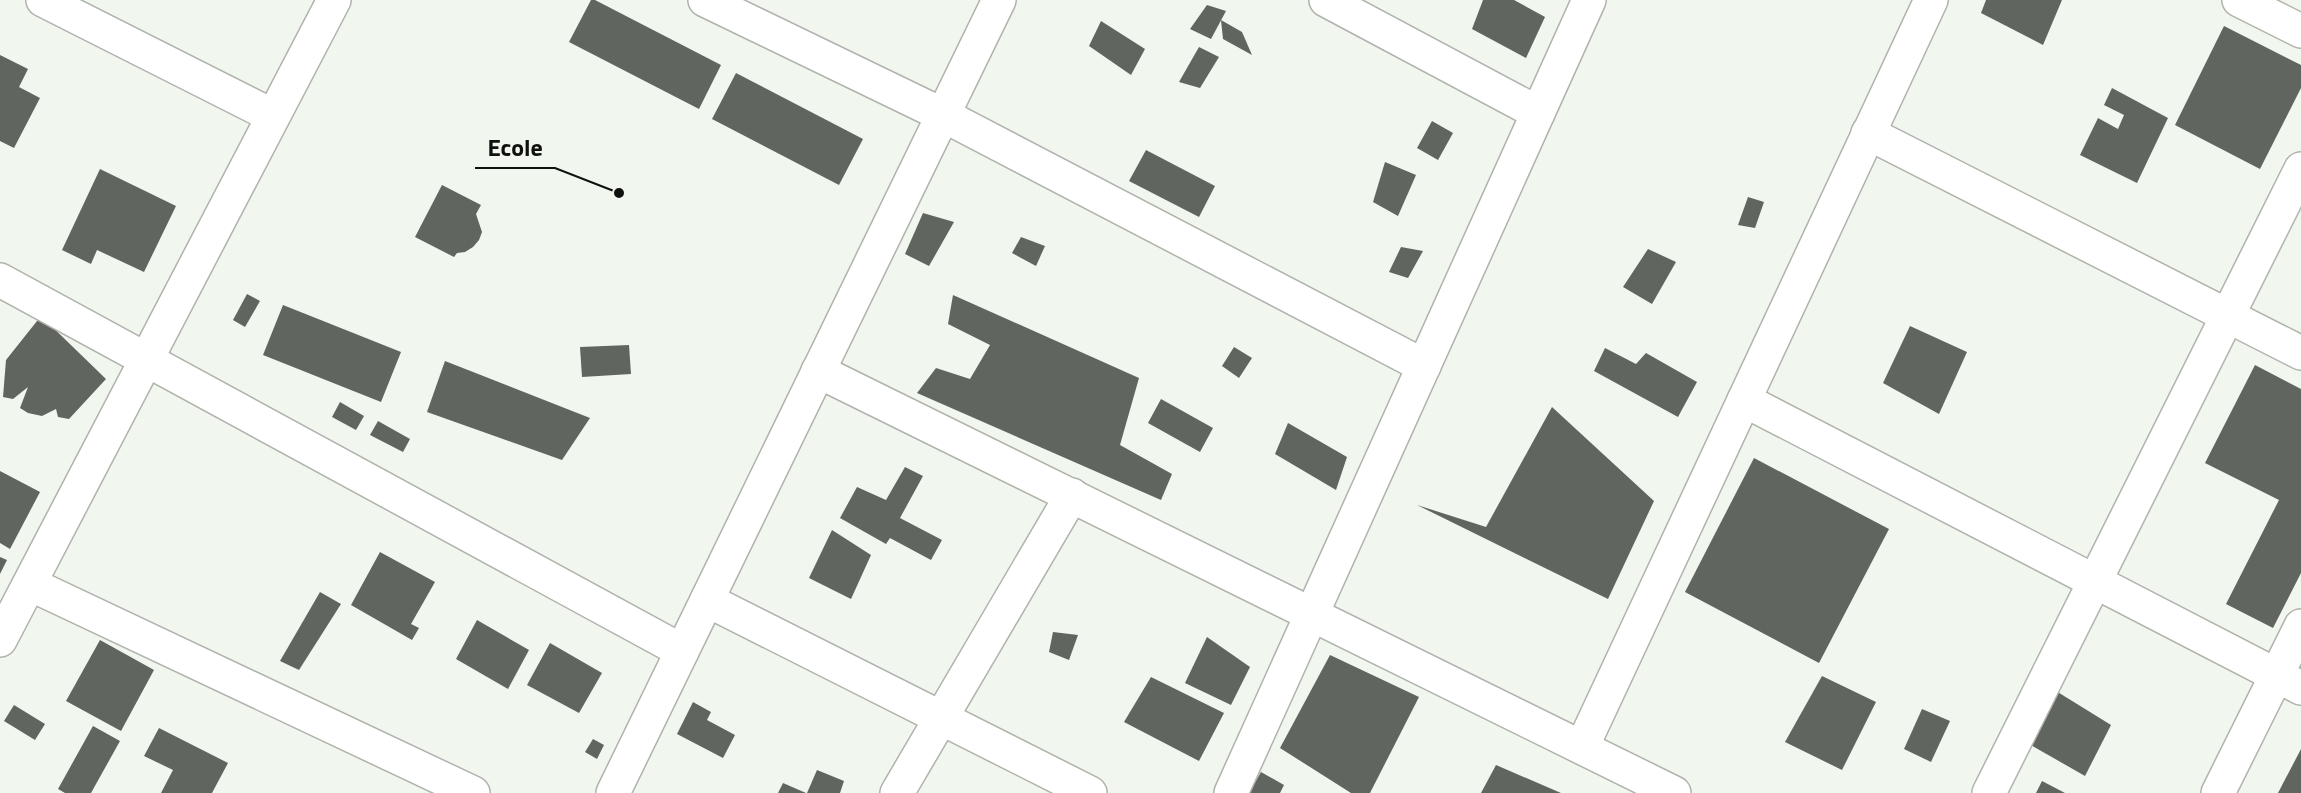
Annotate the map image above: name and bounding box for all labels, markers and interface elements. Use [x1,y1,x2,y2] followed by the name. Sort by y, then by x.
[475,126,555,168] callout: Ecole
[487,129,543,165] text: Ecole

